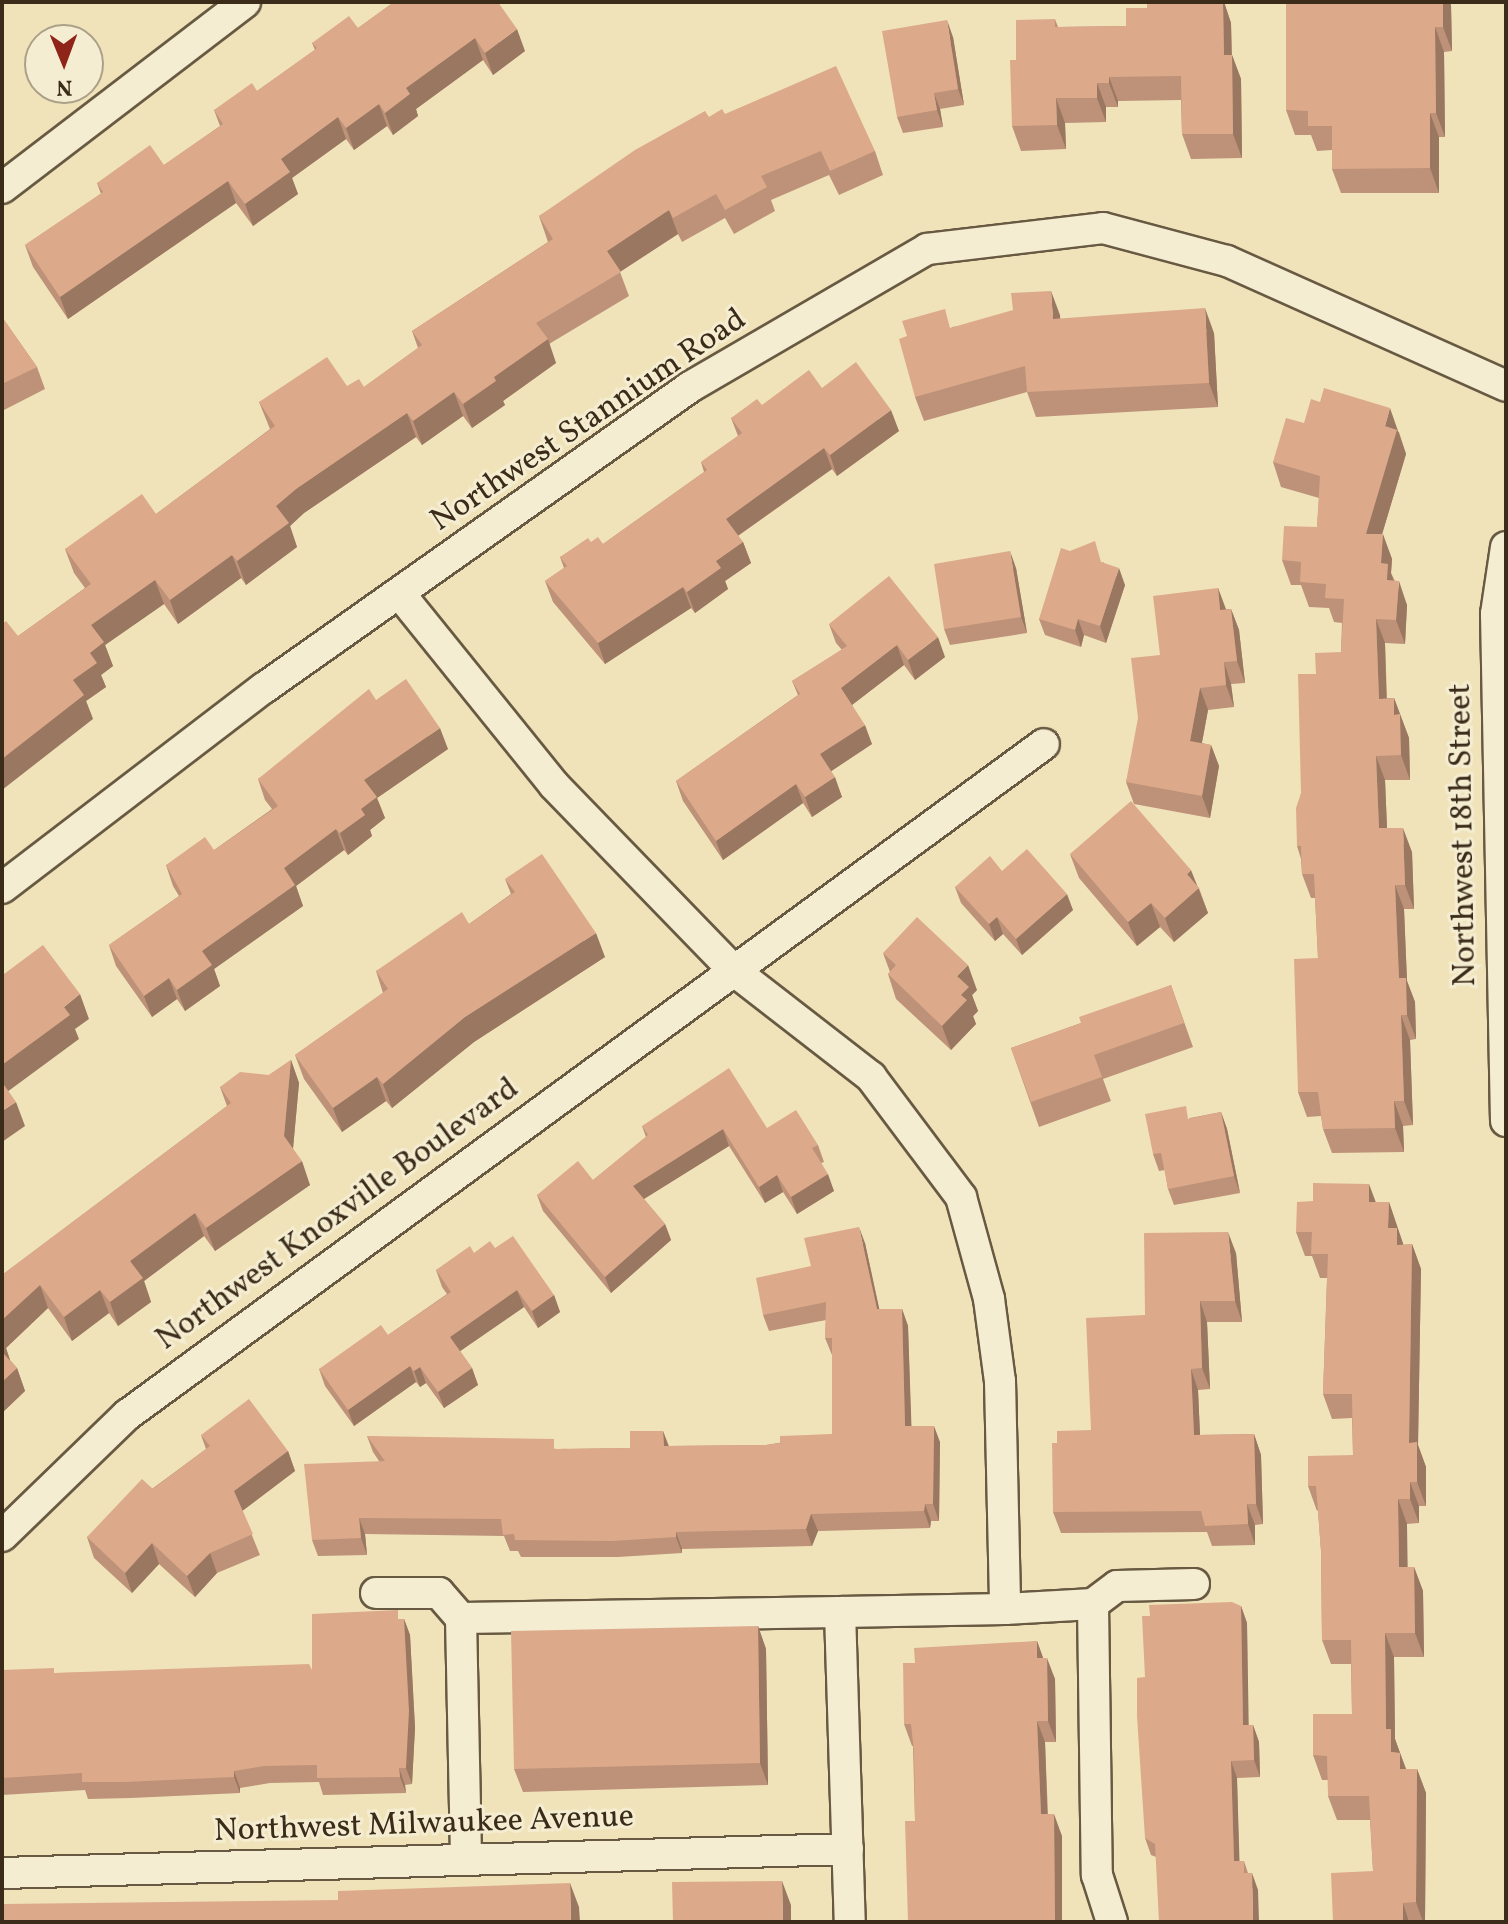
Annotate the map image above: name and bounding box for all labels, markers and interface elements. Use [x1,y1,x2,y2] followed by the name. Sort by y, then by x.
[24,24,104,104] north arrow
[56,71,73,102] text: N
[424,301,754,541] street label: Northwest Stannium Road
[1442,683,1486,987] street label: Northwest 18th Street
[149,1070,527,1360] street label: Northwest Knoxville Boulevard
[213,1798,635,1852] street label: Northwest Milwaukee Avenue

